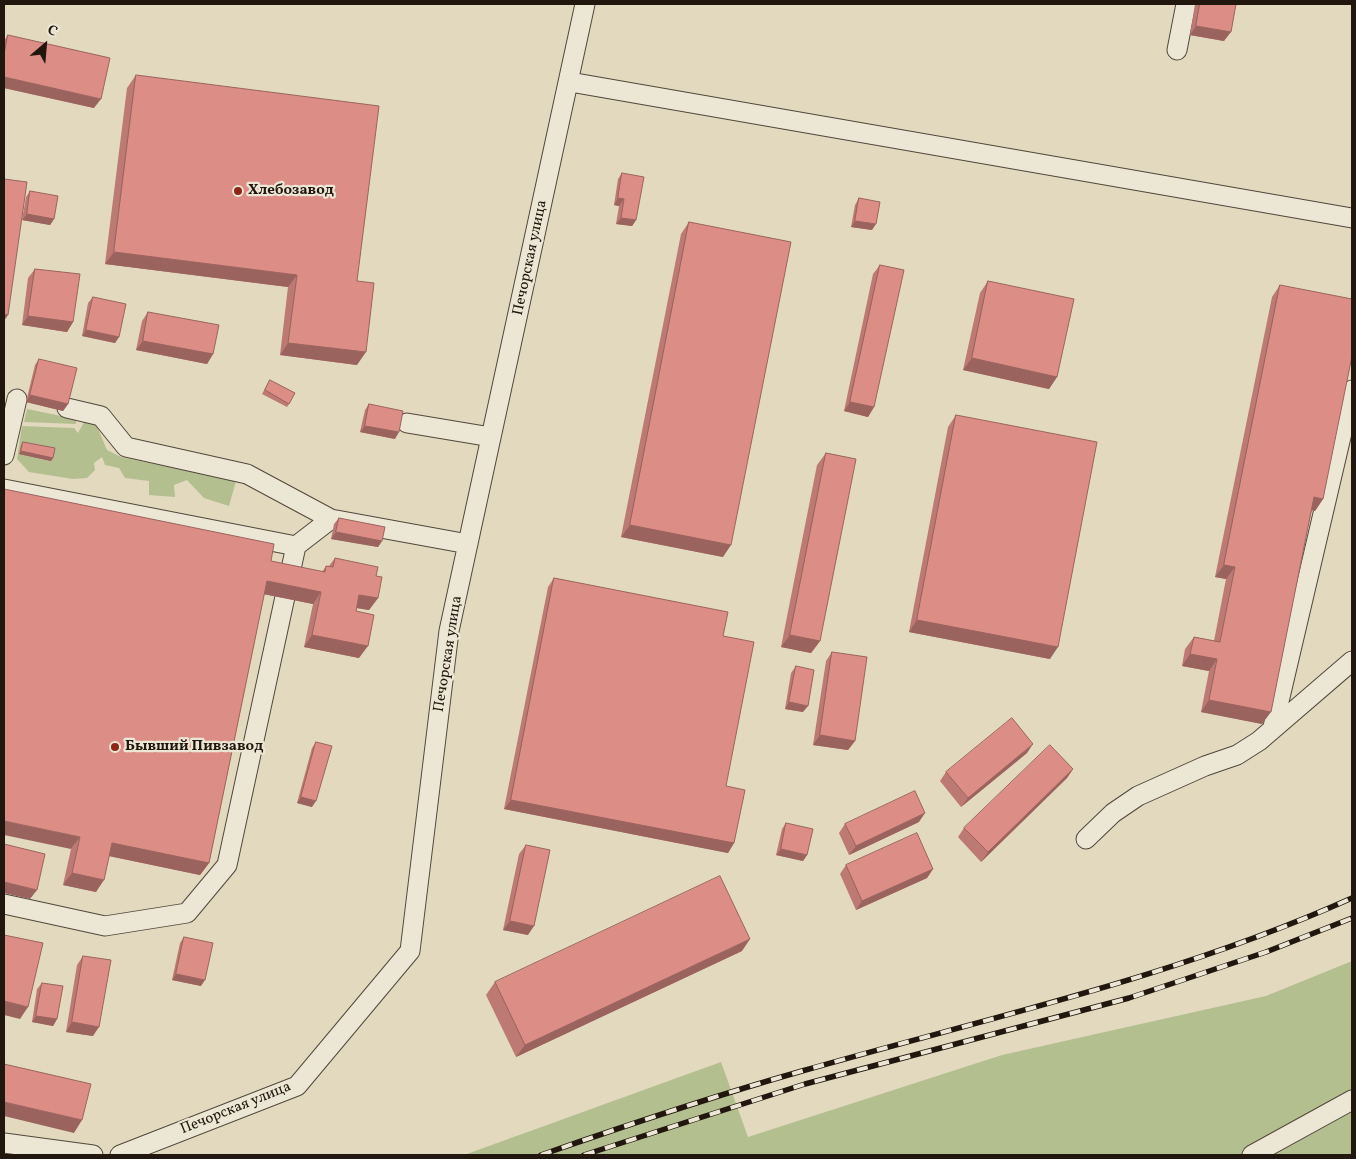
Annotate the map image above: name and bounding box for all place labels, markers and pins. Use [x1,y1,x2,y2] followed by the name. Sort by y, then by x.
[248,182,334,200] place label: Хлебозавод
[232,185,244,197] marker: Хлебозавод
[125,738,263,756] place label: Бывший Пивзавод
[109,741,121,753] marker: Бывший Пивзавод

